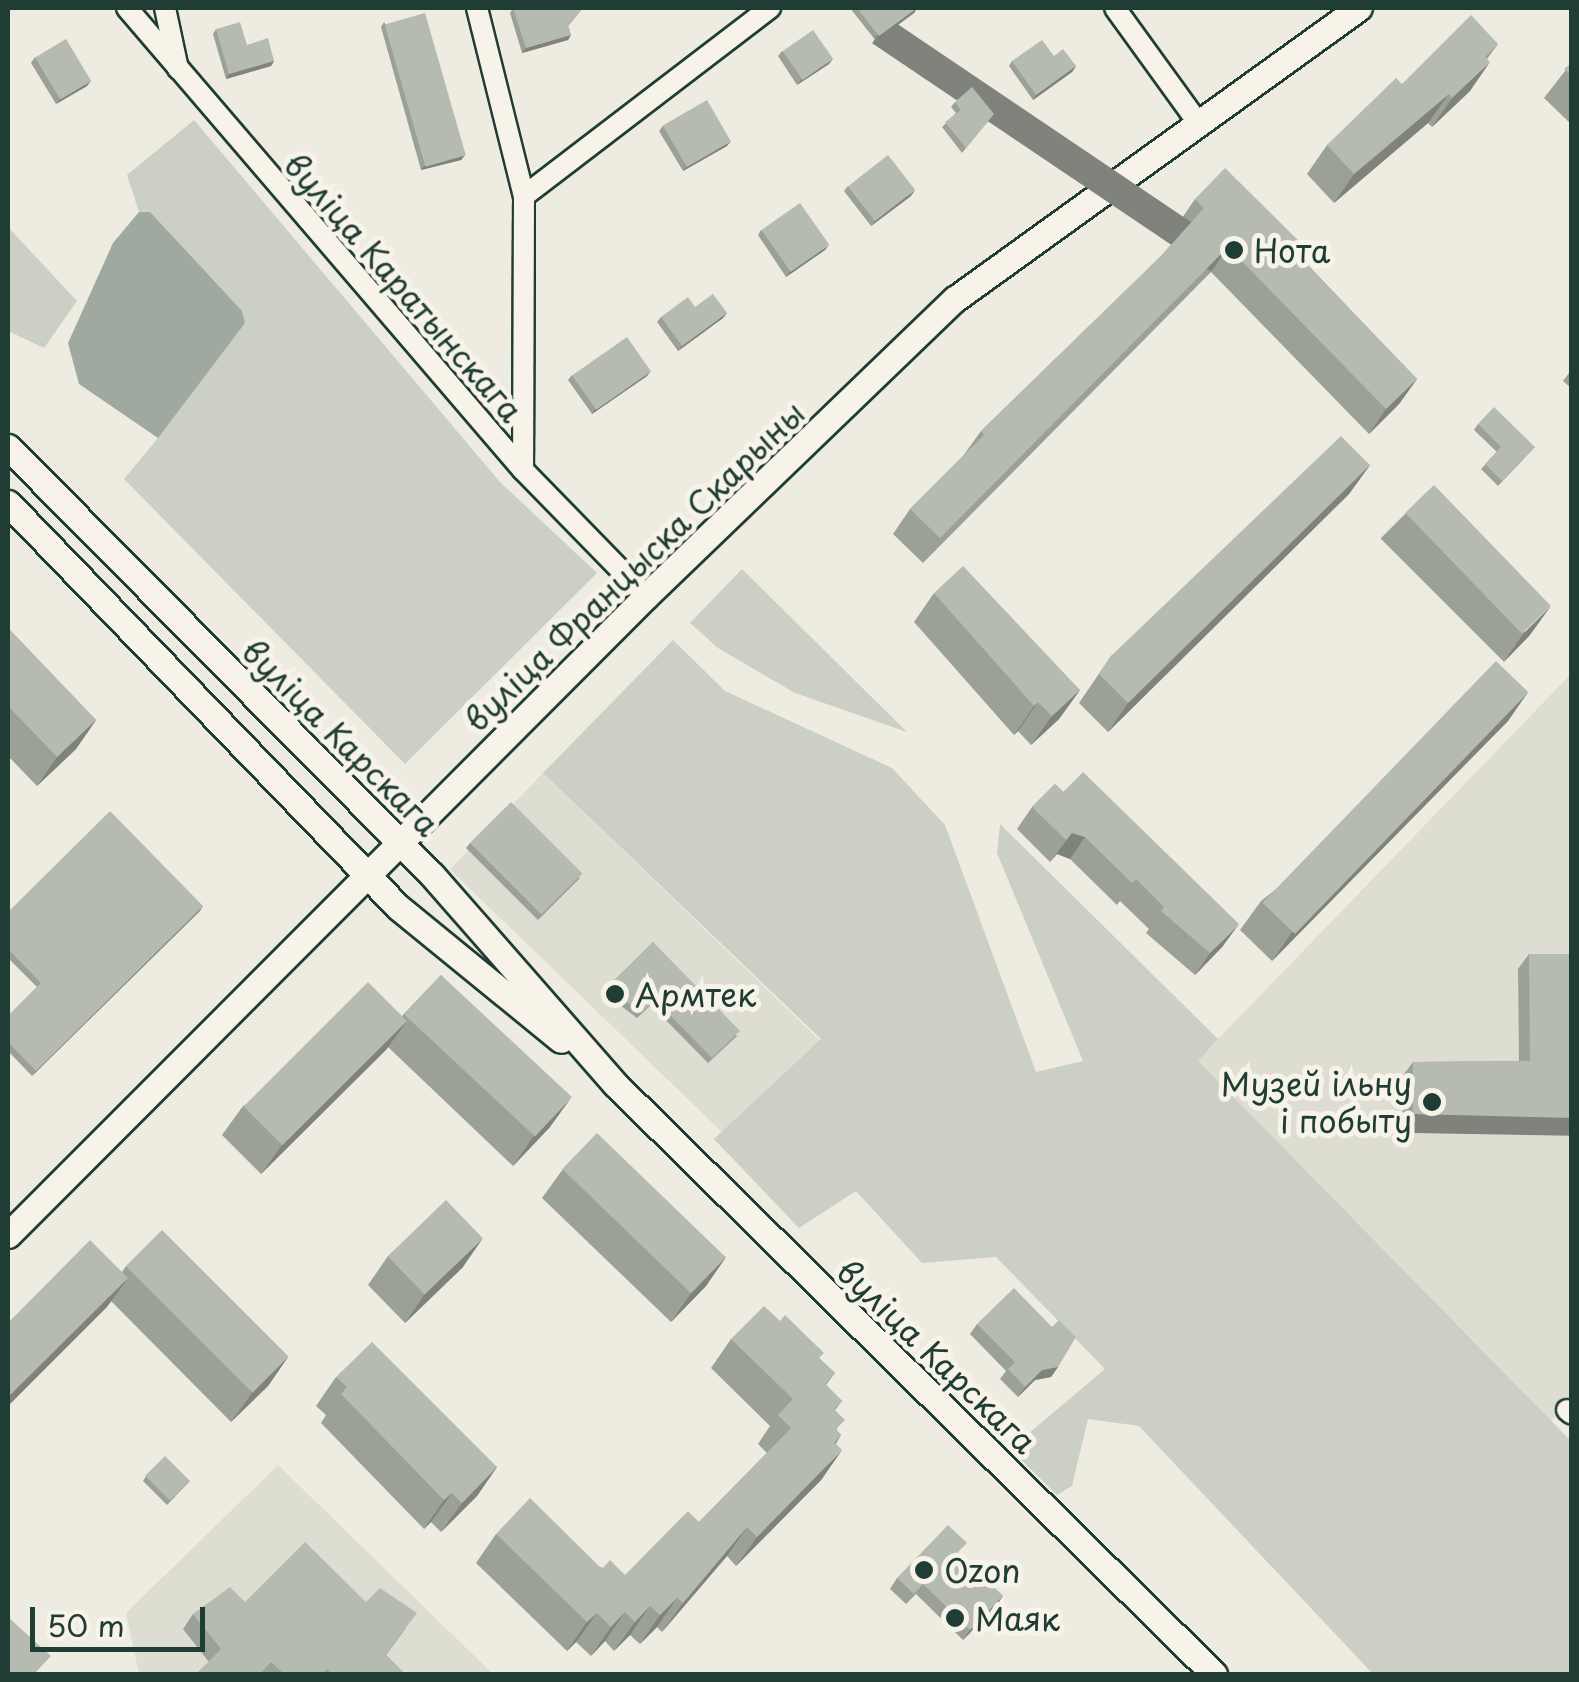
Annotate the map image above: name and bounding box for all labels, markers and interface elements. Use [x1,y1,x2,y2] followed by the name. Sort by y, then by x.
[277,145,531,429] street label: вуліца Каратынскага
[1254,231,1330,269] place label: Нота
[1223,239,1245,261] marker: Нота
[455,392,813,740] street label: вуліца Францыска Скарыны
[235,631,447,843] street label: вуліца Карскага
[635,975,756,1013] place label: Армтек
[604,983,626,1005] marker: Армтек
[1220,1065,1412,1140] place label: Музей ільну і побыту
[1421,1091,1443,1113] marker: Музей ільну і побыту
[830,1251,1044,1461] street label: вуліца Карскага
[944,1551,1021,1589] place label: Ozon
[913,1559,935,1581] marker: Ozon
[35,1587,210,1649] scale bar
[975,1599,1060,1637] place label: Маяк
[47,1602,125,1647] text: 50 m
[944,1607,966,1629] marker: Маяк

